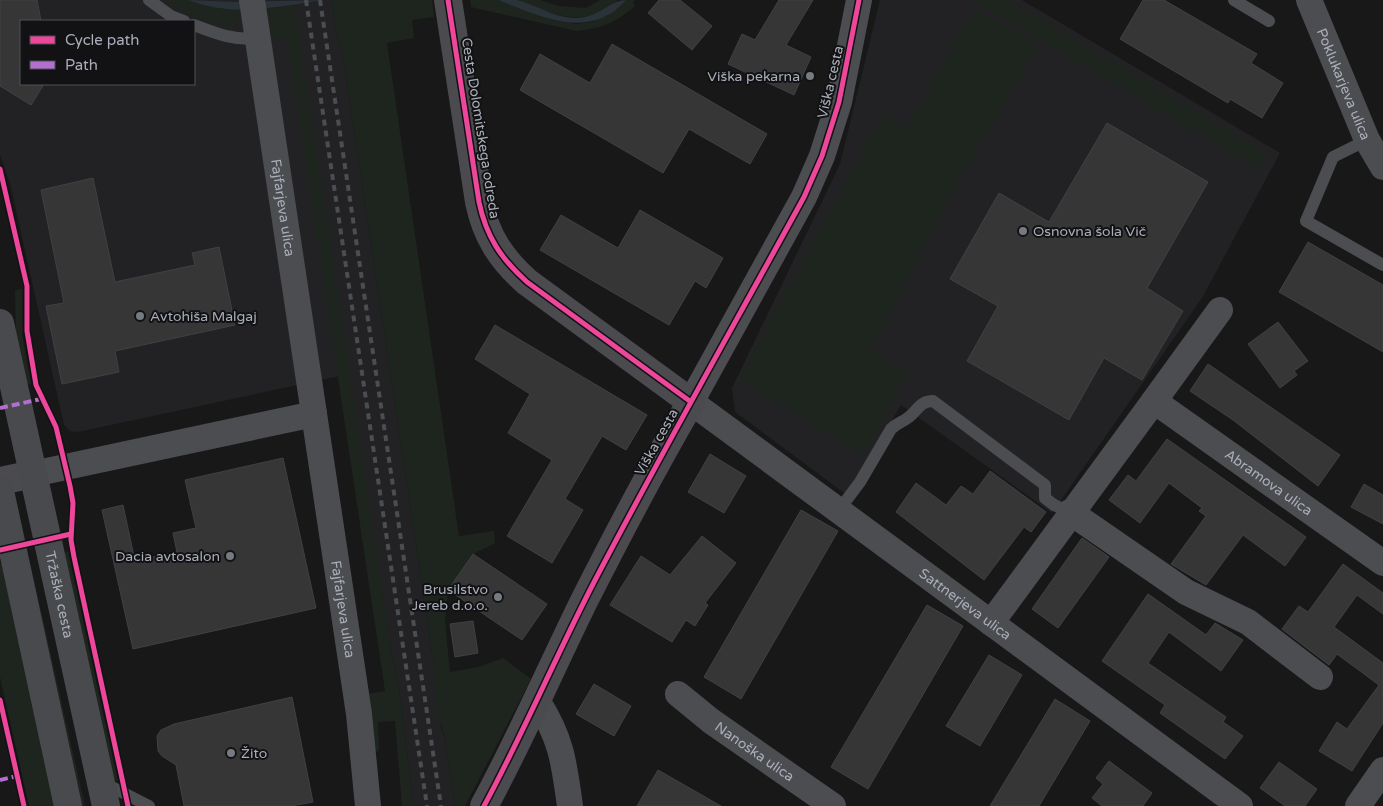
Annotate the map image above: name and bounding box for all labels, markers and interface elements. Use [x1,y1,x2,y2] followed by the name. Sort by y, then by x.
[20,20,195,85] legend
[1313,26,1374,143] street label: Poklukarjeva ulica
[65,31,139,49] text: Cycle path
[458,36,503,220] street label: Cesta Dolomitskega odreda
[814,44,847,120] street label: Viška cesta
[65,56,98,74] text: Path
[707,68,800,85] place label: Viška pekarna
[804,70,816,82] marker: Viška pekarna
[267,158,298,258] street label: Fajfarjeva ulica
[1033,223,1146,240] place label: Osnovna šola Vič
[1017,225,1029,237] marker: Osnovna šola Vič
[150,308,257,325] place label: Avtohiša Malgaj
[134,310,146,322] marker: Avtohiša Malgaj
[631,406,682,479] street label: Viška cesta
[1221,446,1316,519] street label: Abramova ulica
[115,548,220,565] place label: Dacia avtosalon
[41,549,77,640] street label: Tržaška cesta
[224,550,236,562] marker: Dacia avtosalon
[327,559,358,659] street label: Fajfarjeva ulica
[916,565,1014,644] street label: Sattnerjeva ulica
[412,581,488,614] place label: Brusilstvo Jereb d.o.o.
[492,591,504,603] marker: Brusilstvo Jereb d.o.o.
[712,718,797,785] street label: Nanoška ulica
[241,745,267,762] place label: Žito
[225,747,237,759] marker: Žito

